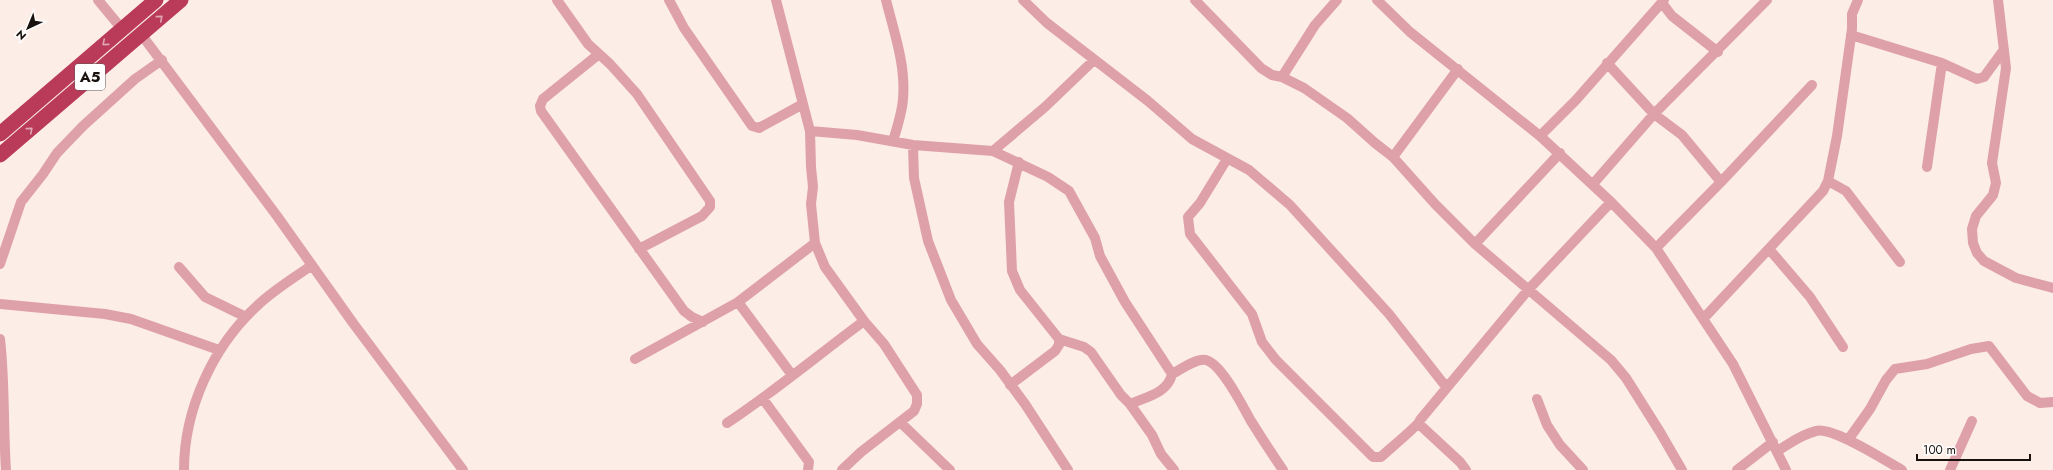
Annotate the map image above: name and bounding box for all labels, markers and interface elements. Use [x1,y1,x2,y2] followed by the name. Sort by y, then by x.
[8,8,48,48] north arrow
[155,15,163,22] one-way arrow
[12,26,30,44] text: N
[102,39,110,46] one-way arrow
[75,64,105,90] road number: A5
[25,127,32,134] one-way arrow
[1917,436,2030,462] scale bar
[1923,441,1956,459] text: 100 m

